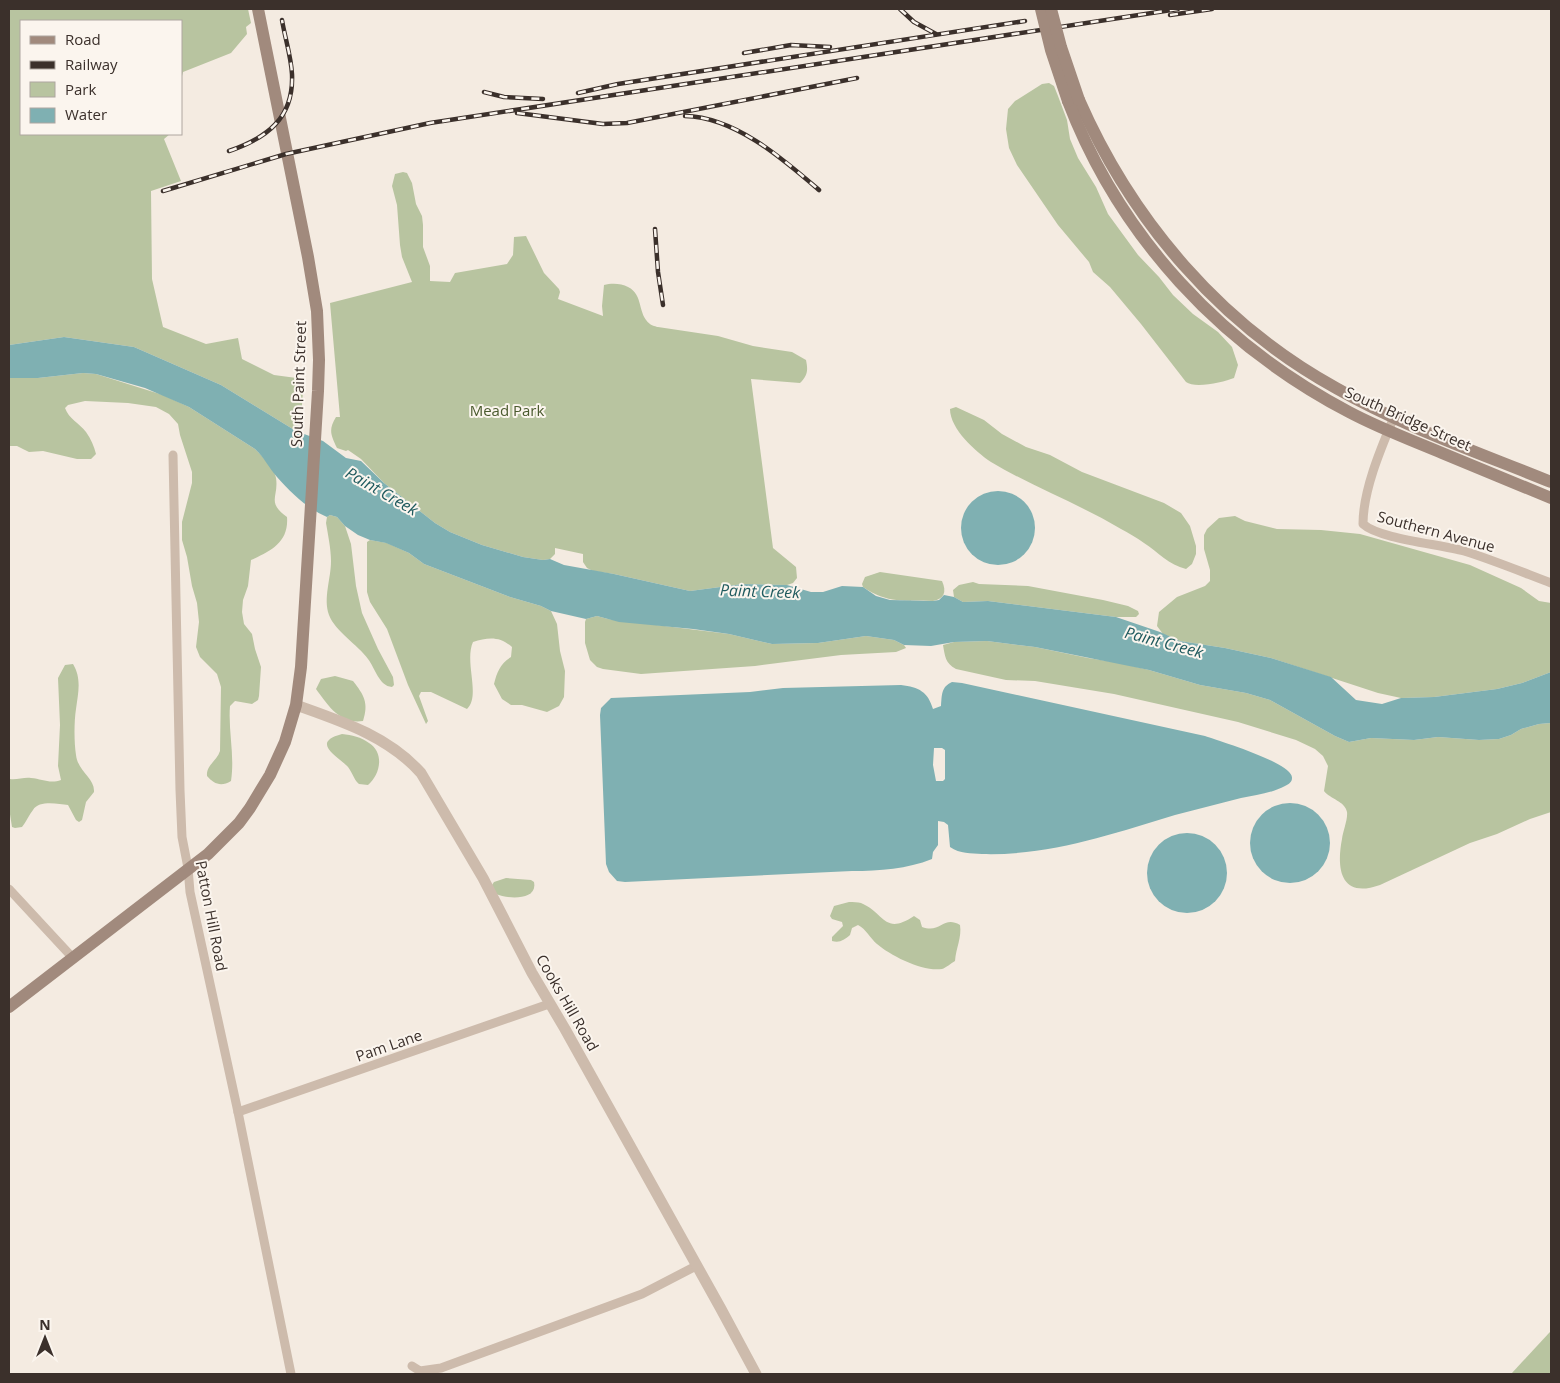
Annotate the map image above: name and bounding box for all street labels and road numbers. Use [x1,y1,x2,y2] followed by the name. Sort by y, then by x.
[286,320,310,447] street label: South Paint Street
[1342,381,1475,455] street label: South Bridge Street
[1375,506,1497,556] street label: Southern Avenue
[191,859,233,973] street label: Patton Hill Road
[532,951,604,1054] street label: Cooks Hill Road
[353,1024,425,1066] street label: Pam Lane

